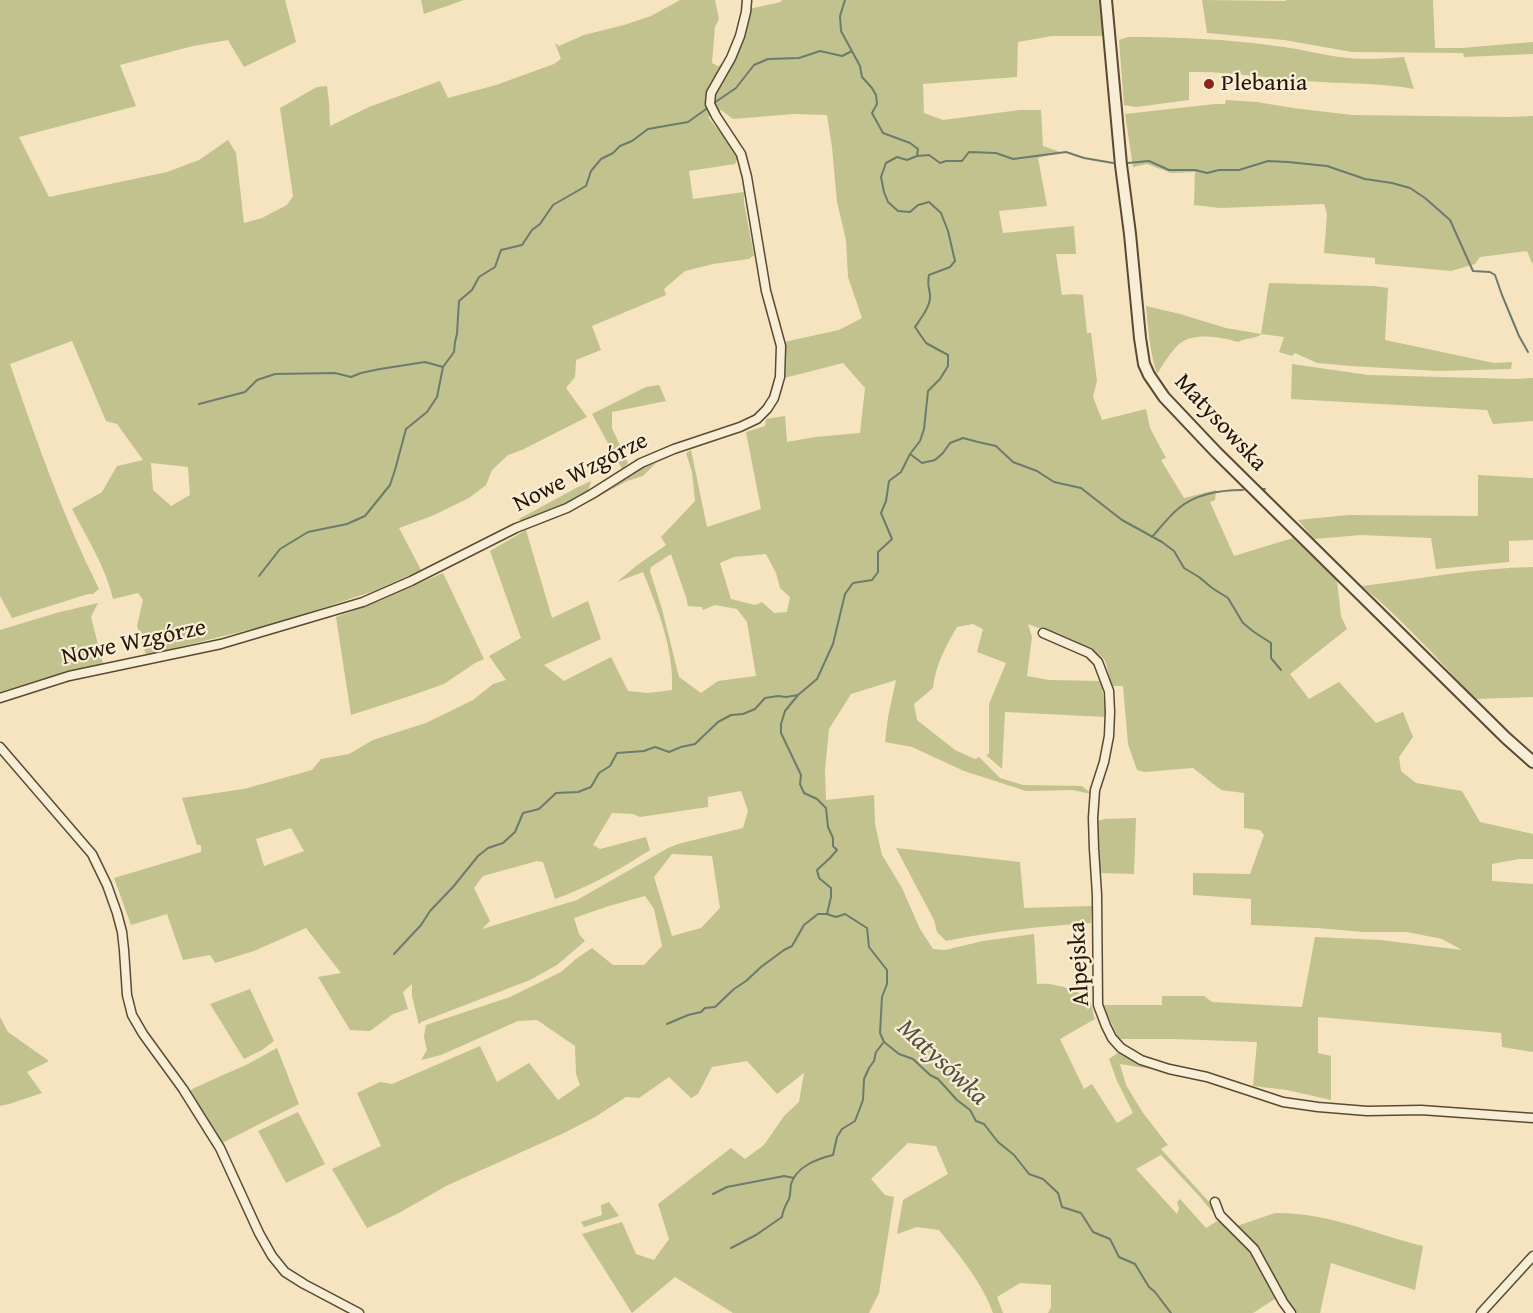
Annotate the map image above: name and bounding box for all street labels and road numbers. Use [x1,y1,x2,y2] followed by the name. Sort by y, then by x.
[1168,368,1272,478] street label: Matysowska
[509,427,653,519] street label: Nowe Wzgórze
[59,614,209,672] street label: Nowe Wzgórze
[1063,921,1097,1007] street label: Alpejska

